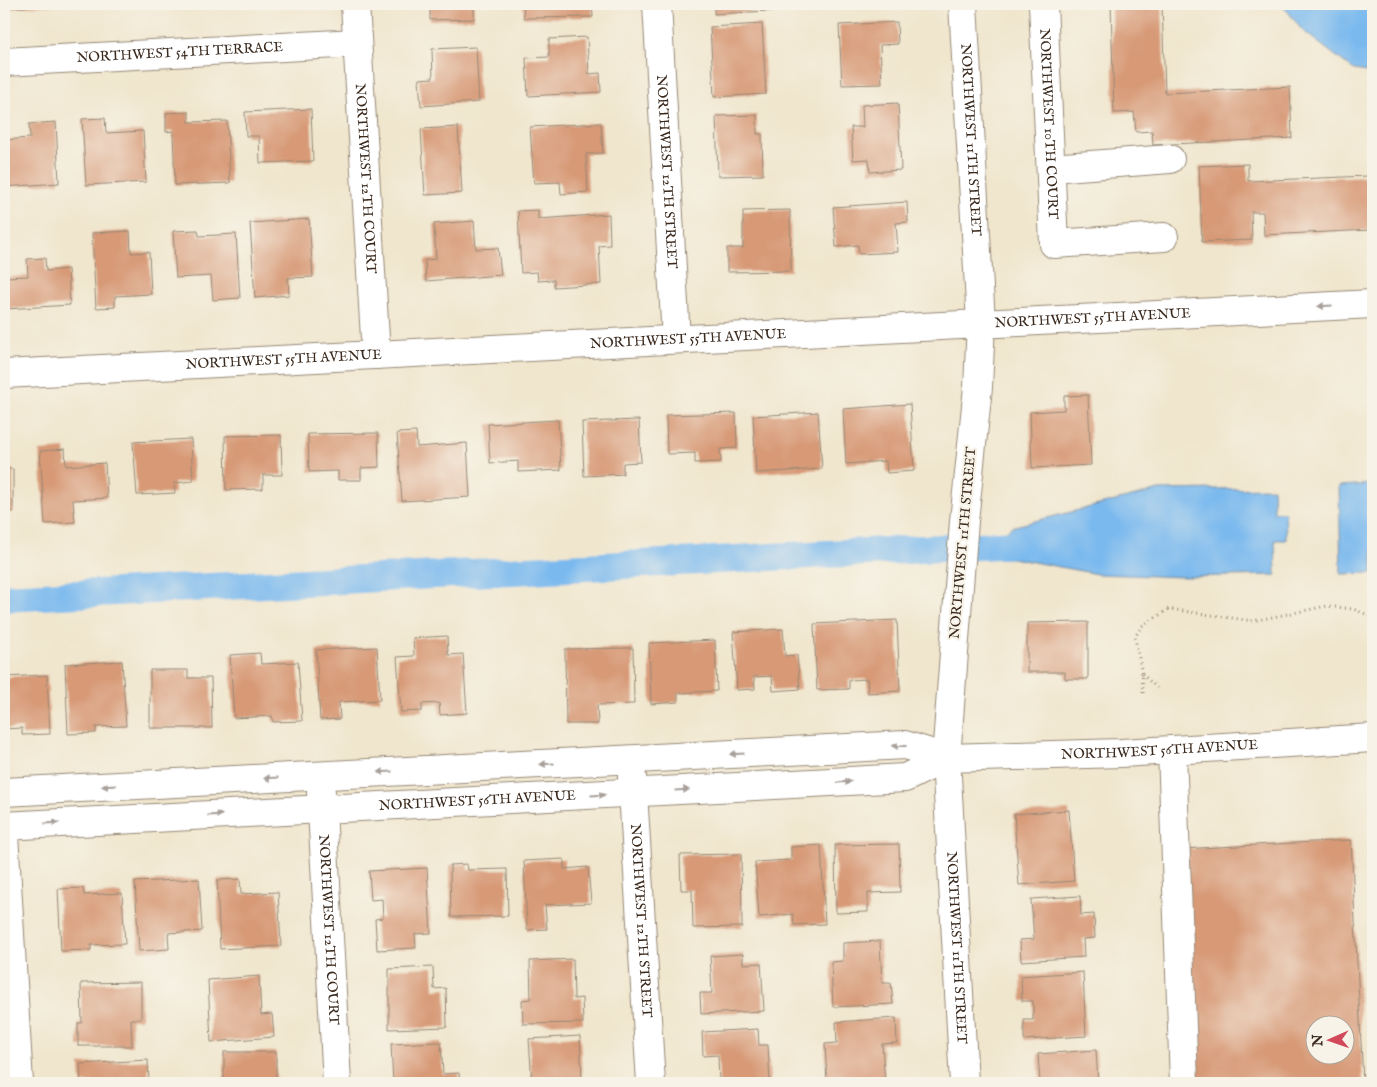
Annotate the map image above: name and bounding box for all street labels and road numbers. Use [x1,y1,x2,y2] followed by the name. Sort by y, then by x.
[1035,28,1062,220] street label: NORTHWEST 10TH COURT
[76,38,284,67] street label: NORTHWEST 54TH TERRACE
[956,43,985,237] street label: NORTHWEST 11TH STREET
[652,74,681,270] street label: NORTHWEST 12TH STREET
[351,83,380,275] street label: NORTHWEST 12TH COURT
[994,304,1191,332] street label: NORTHWEST 55TH AVENUE
[590,325,787,353] street label: NORTHWEST 55TH AVENUE
[185,346,382,374] street label: NORTHWEST 55TH AVENUE
[946,445,980,640] street label: NORTHWEST 11TH STREET
[1061,736,1259,764] street label: NORTHWEST 56TH AVENUE
[378,787,577,815] street label: NORTHWEST 56TH AVENUE
[626,823,656,1019] street label: NORTHWEST 12TH STREET
[314,834,343,1026] street label: NORTHWEST 12TH COURT
[942,851,971,1045] street label: NORTHWEST 11TH STREET

